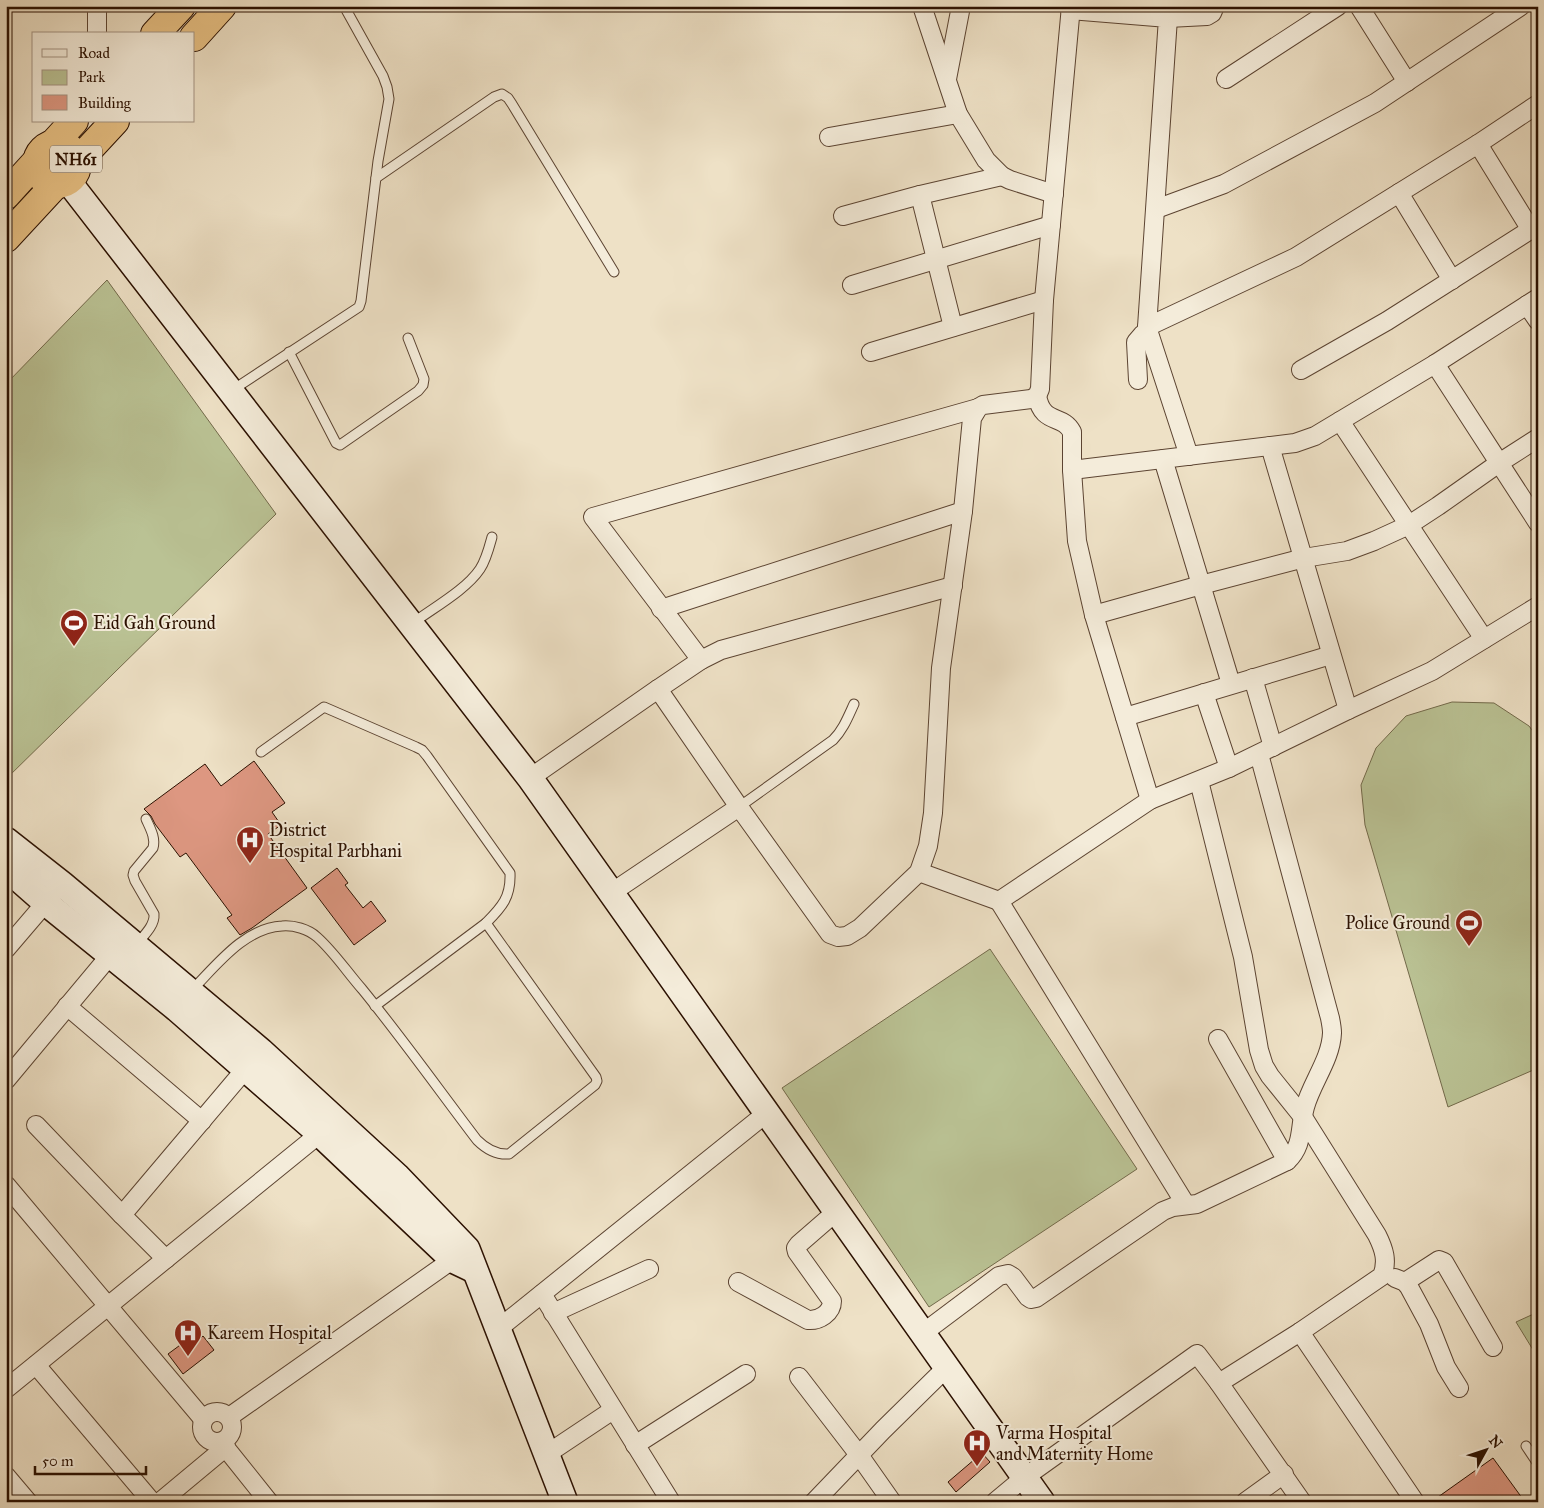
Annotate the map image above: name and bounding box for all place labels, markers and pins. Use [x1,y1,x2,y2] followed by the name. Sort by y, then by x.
[59,608,89,647] sports icon: Eid Gah Ground
[93,612,216,634] place label: Eid Gah Ground
[269,819,402,862] place label: District Hospital Parbhani
[235,825,265,864] hospital icon: District Hospital Parbhani
[1454,908,1484,947] sports icon: Police Ground
[1345,912,1450,934] place label: Police Ground
[173,1318,203,1357] hospital icon: Kareem Hospital
[207,1322,332,1344] place label: Kareem Hospital
[995,1422,1153,1465] place label: Varma Hospital and Maternity Home
[962,1428,992,1467] hospital icon: Varma Hospital and Maternity Home

